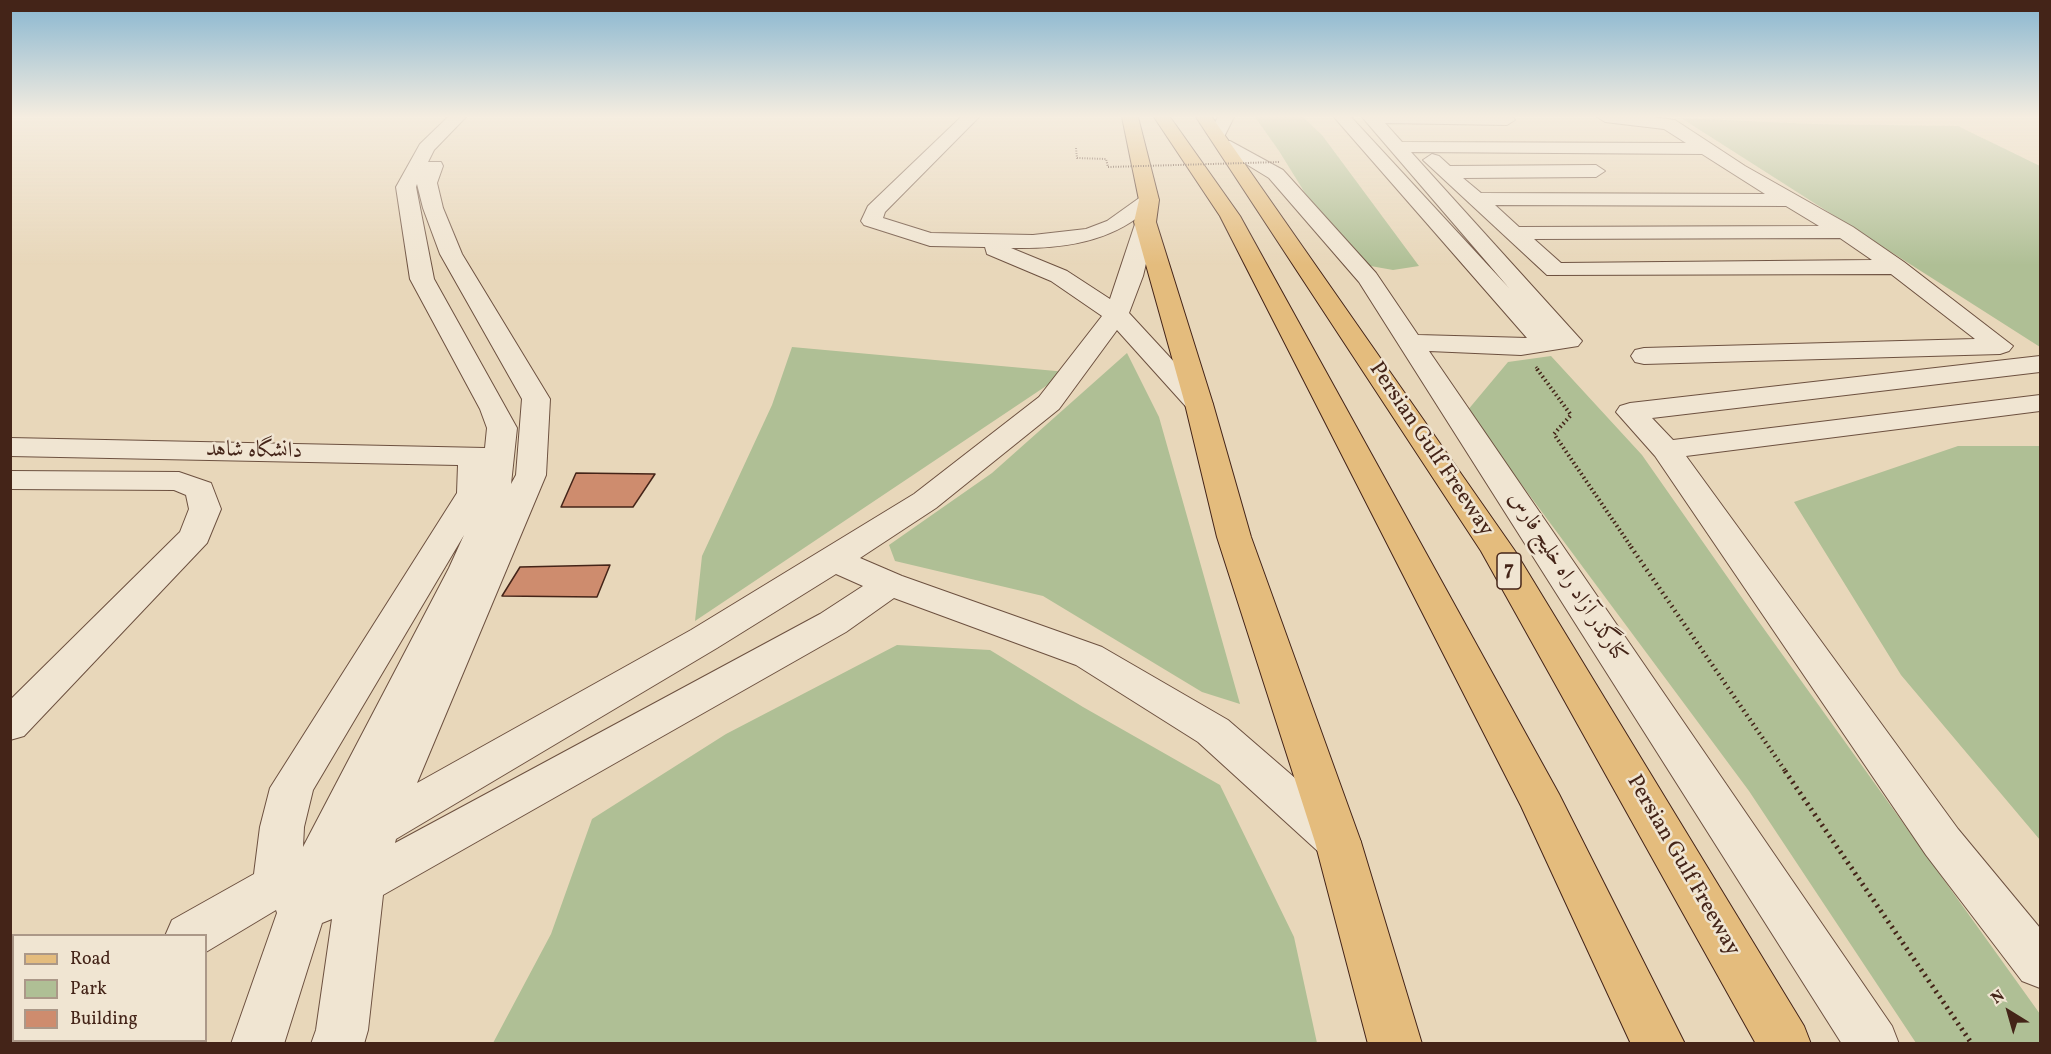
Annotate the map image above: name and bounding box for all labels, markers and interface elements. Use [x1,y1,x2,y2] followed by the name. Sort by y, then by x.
[1362,358,1498,542] street label: Persian Gulf Freeway
[206,438,302,466] street label: دانشگاه شاهد
[1501,487,1631,669] street label: کنارگذر آزاد راه خلیج فارس
[1497,553,1521,589] road number: 7
[1620,771,1744,961] street label: Persian Gulf Freeway
[12,934,207,1042] legend
[70,947,111,972] text: Road
[70,977,107,1002] text: Park
[1979,982,2039,1042] north arrow
[1987,985,2009,1010] text: N
[70,1007,138,1032] text: Building

